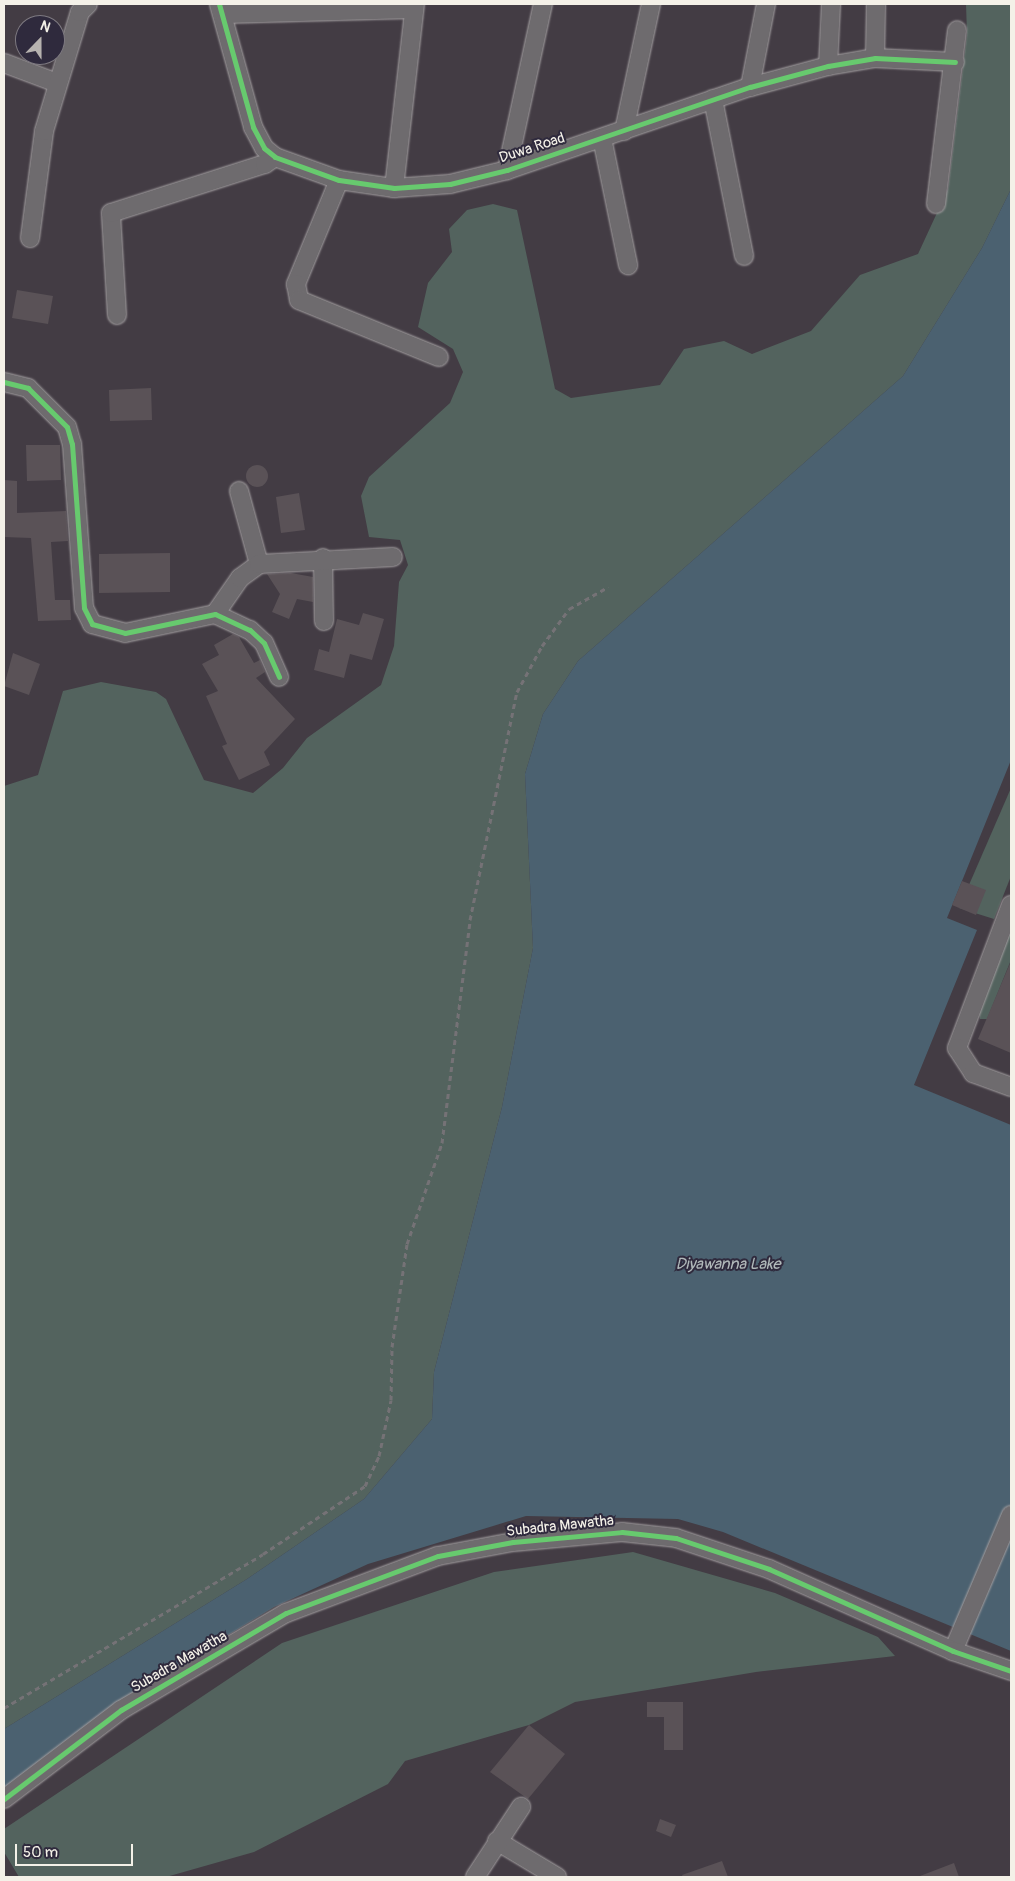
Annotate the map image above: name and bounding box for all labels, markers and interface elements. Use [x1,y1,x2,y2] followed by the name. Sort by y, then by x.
[15,15,65,65] north arrow
[38,17,53,36] text: N
[497,129,567,167] street label: Duwa Road
[676,1254,780,1274] water label: Diyawanna Lake
[505,1511,615,1541] street label: Subadra Mawatha
[128,1627,230,1697] street label: Subadra Mawatha
[18,1834,135,1866] scale bar
[23,1843,58,1862] text: 50 m

